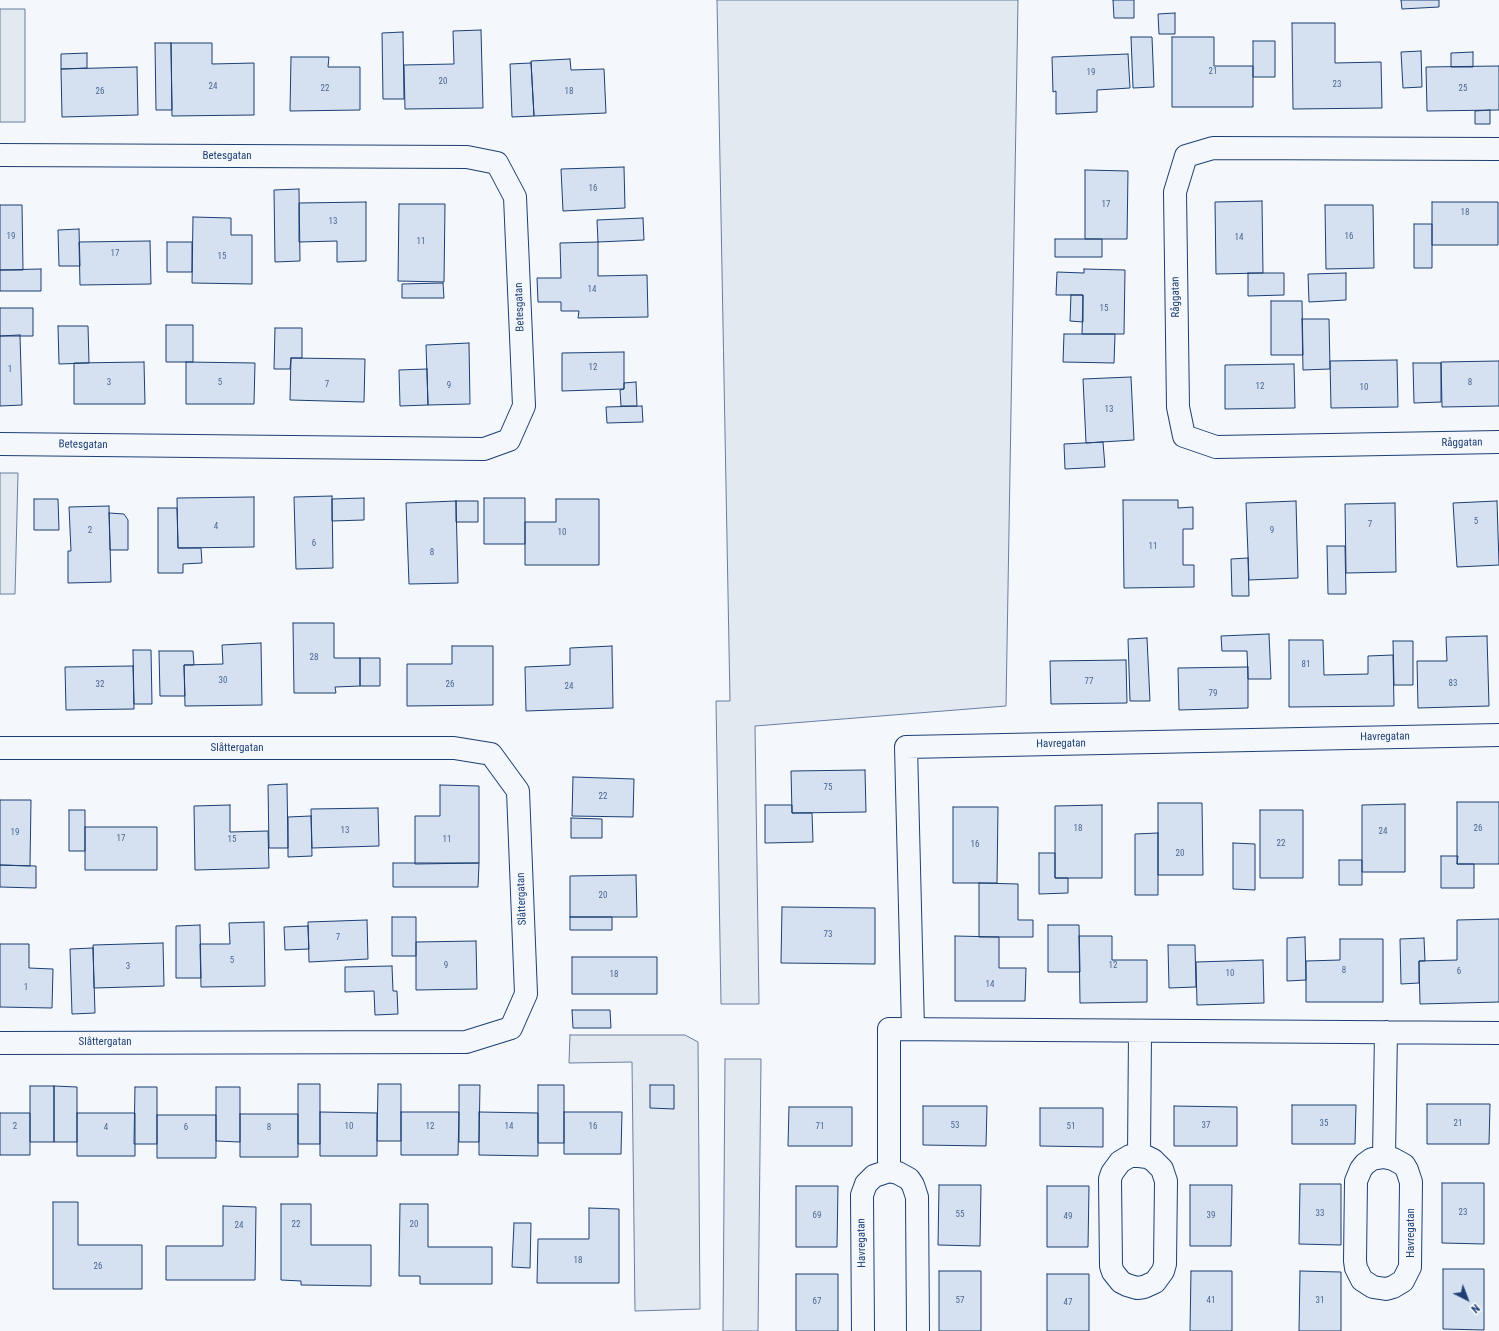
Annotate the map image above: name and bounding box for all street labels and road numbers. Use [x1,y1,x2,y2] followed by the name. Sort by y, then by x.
[202,149,252,163] street label: Betesgatan
[1169,276,1183,318] street label: Råggatan
[513,282,527,332] street label: Betesgatan
[1441,436,1483,450] street label: Råggatan
[58,438,108,452] street label: Betesgatan
[1360,730,1410,744] street label: Havregatan
[1036,737,1086,751] street label: Havregatan
[211,741,263,755] street label: Slåttergatan
[514,872,530,926] street label: Slåttergatan
[79,1035,131,1049] street label: Slåttergatan
[1404,1208,1418,1258] street label: Havregatan
[855,1218,869,1268] street label: Havregatan

